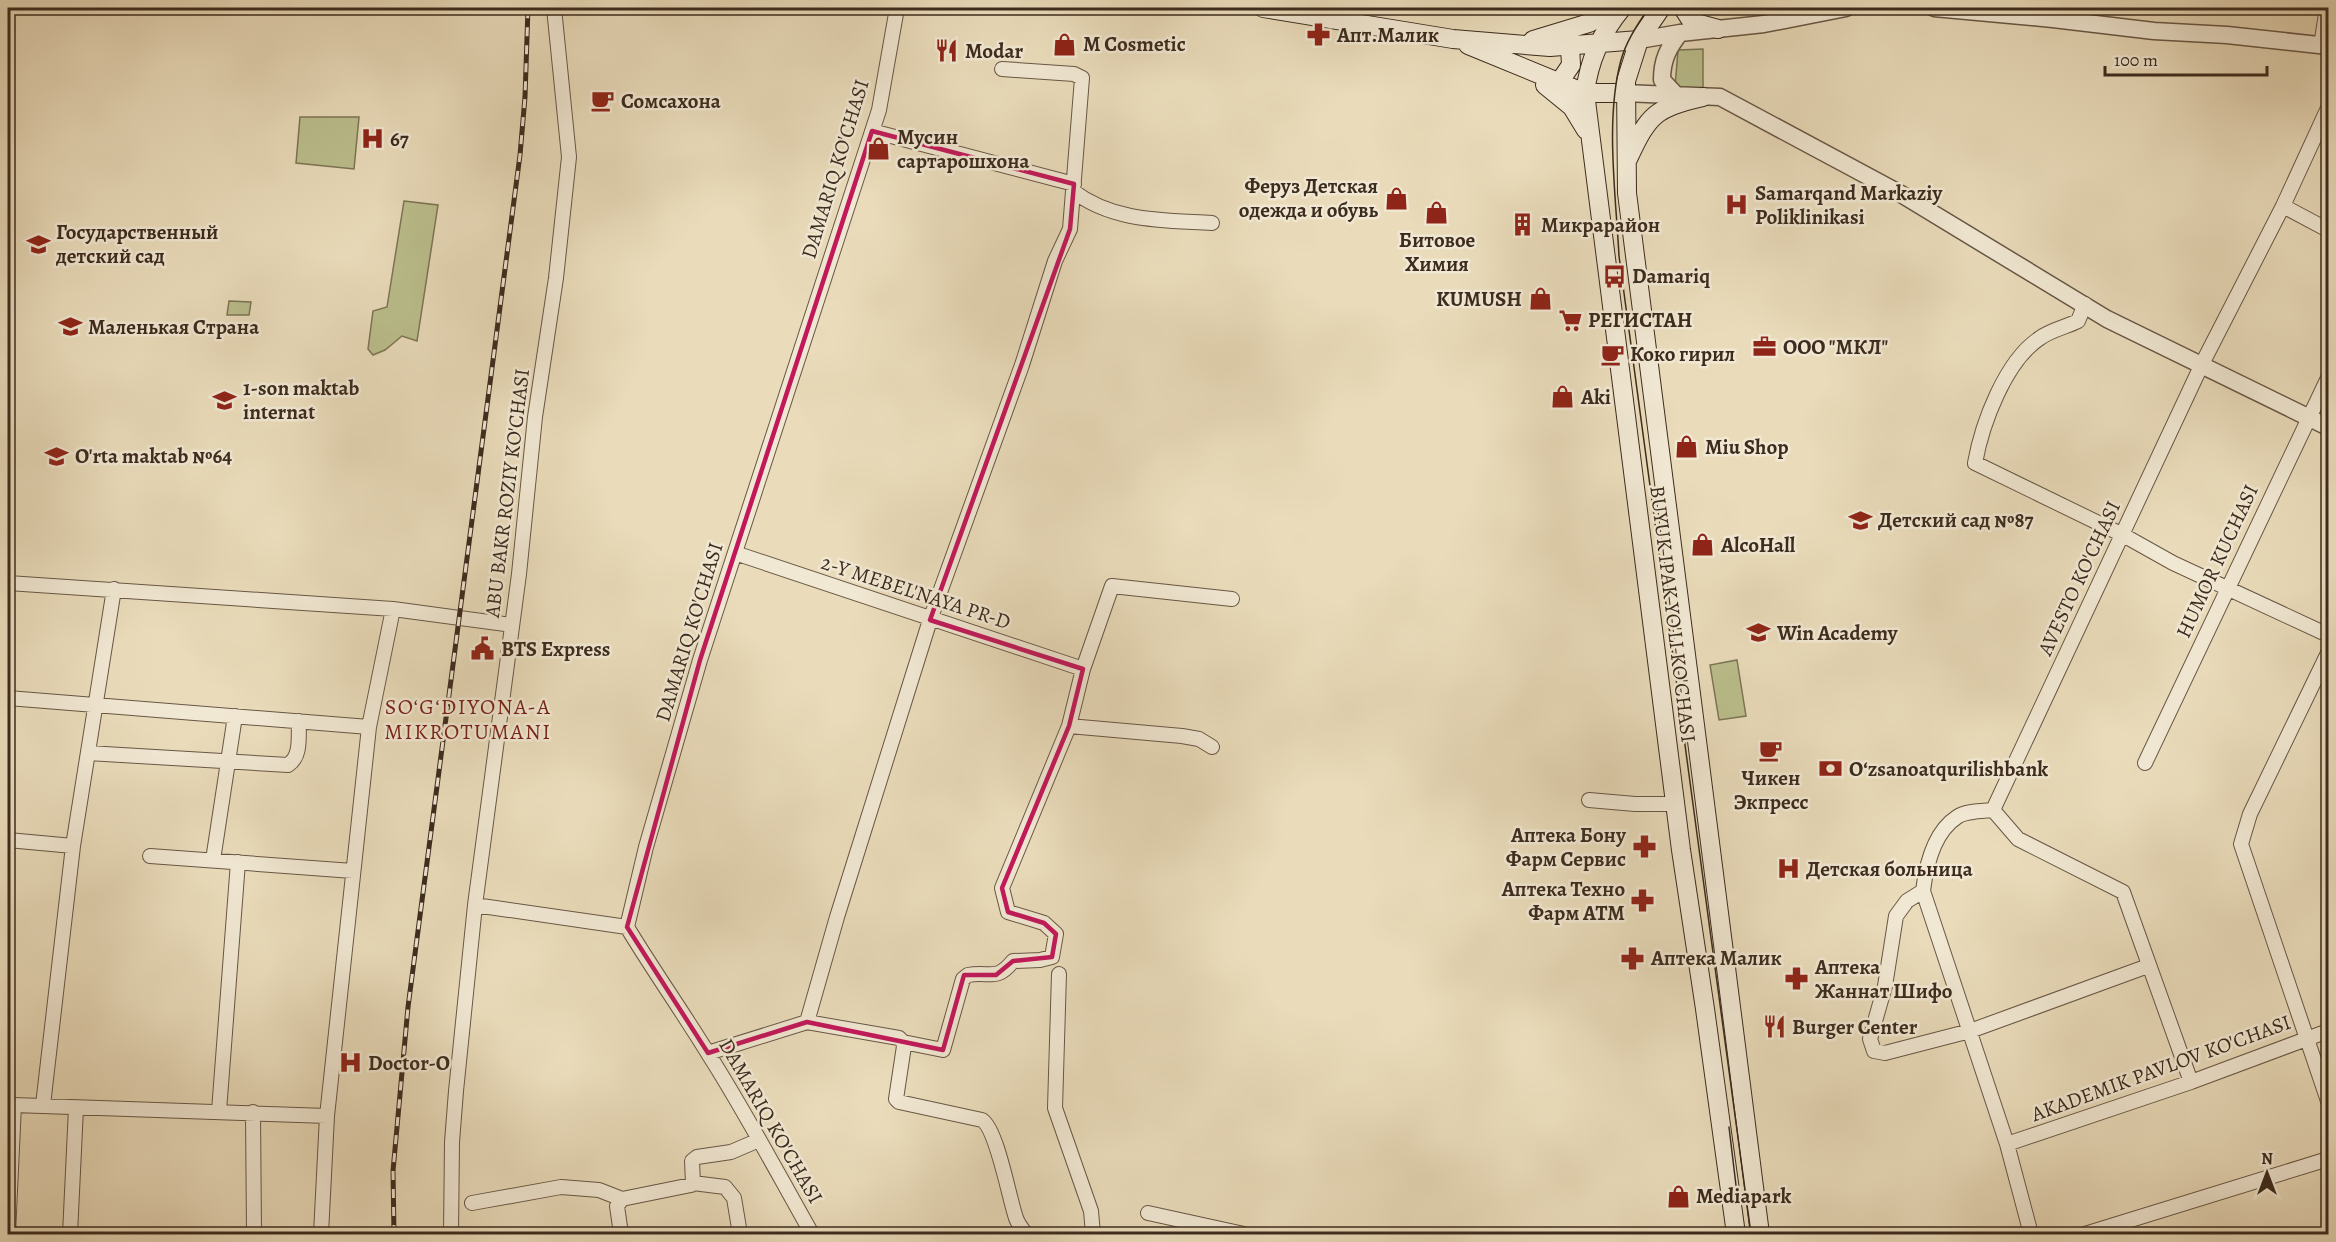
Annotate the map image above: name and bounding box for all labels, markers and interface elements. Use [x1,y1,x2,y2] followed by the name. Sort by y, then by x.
[1336,21,1439,49] place label: Апт.Малик
[1306,22,1332,48] pharmacy icon: Апт.Малик
[1083,30,1186,58] place label: M Cosmetic
[1052,31,1078,57] shop icon: M Cosmetic
[965,37,1024,65] place label: Modar
[934,38,960,64] restaurant icon: Modar
[2105,39,2267,77] scale bar
[2114,48,2158,72] text: 100 m
[794,76,876,262] street label: DAMARIQ KO'CHASI
[621,87,721,115] place label: Сомсахона
[590,88,616,114] cafe icon: Сомсахона
[897,123,1030,175] place label: Мусин сартарошхона
[390,125,409,153] place label: 67
[359,126,385,152] hospital icon: 67
[866,136,892,162] shop icon: Мусин сартарошхона
[1239,172,1378,224] place label: Феруз Детская одежда и обувь
[1755,179,1943,231] place label: Samarqand Markaziy Poliklinikasi
[1383,185,1409,211] shop icon: Феруз Детская одежда и обувь
[1724,192,1750,218] hospital icon: Samarqand Markaziy Poliklinikasi
[1424,199,1450,225] shop icon: Битовое Химия
[1541,211,1660,239] place label: Микрарайон
[1510,212,1536,238] building icon: Микрарайон
[55,218,218,270] place label: Государственный детский сад
[1399,226,1476,278] place label: Битовое Химия
[25,231,51,257] school or university icon: Государственный детский сад
[1632,262,1710,290] place label: Damariq
[1601,263,1627,289] bus stop icon: Damariq
[1436,285,1522,313] place label: KUMUSH
[1527,286,1553,312] shop icon: KUMUSH
[1588,306,1692,334] place label: РЕГИСТАН
[1557,307,1583,333] supermarket icon: РЕГИСТАН
[88,313,259,341] place label: Маленькая Страна
[57,314,83,340] school or university icon: Маленькая Страна
[1783,333,1889,361] place label: ООО "МКЛ"
[1752,334,1778,360] office icon: ООО "МКЛ"
[1630,340,1735,368] place label: Коко гирил
[1599,341,1625,367] cafe icon: Коко гирил
[478,367,536,620] street label: ABU BAKR ROZIY KO'CHASI
[243,374,360,426] place label: 1-son maktab internat
[1580,383,1611,411] place label: Aki
[1550,384,1576,410] shop icon: Aki
[212,387,238,413] school or university icon: 1-son maktab internat
[1705,433,1789,461] place label: Miu Shop
[1674,434,1700,460] shop icon: Miu Shop
[75,442,232,470] place label: O'rta maktab №64
[44,443,70,469] school or university icon: O'rta maktab №64
[2169,480,2265,642] street label: HUMOR KUCHASI
[1643,484,1703,744] street label: BUYUK IPAK YO'LI KO'CHASI
[2030,496,2127,661] street label: AVESTO KO'CHASI
[1878,506,2034,534] place label: Детский сад №87
[1847,507,1873,533] school or university icon: Детский сад №87
[1720,531,1796,559] place label: AlcoHall
[1690,532,1716,558] shop icon: AlcoHall
[648,539,730,725] street label: DAMARIQ KO'CHASI
[818,548,1014,636] street label: 2-Y MEBEL'NAYA PR-D
[1776,619,1899,647] place label: Win Academy
[1746,620,1772,646] school or university icon: Win Academy
[501,635,610,663] place label: BTS Express
[470,636,496,662] public building icon: BTS Express
[384,692,552,747] district label: SO‘G‘DIYONA-А MIKROTUMANI
[1758,737,1784,763] cafe icon: Чикен Экпресс
[1849,755,2048,783] place label: Oʻzsanoatqurilishbank
[1818,756,1844,782] bank icon: Oʻzsanoatqurilishbank
[1733,764,1809,816] place label: Чикен Экпресс
[1506,821,1627,873] place label: Аптека Бону Фарм Сервис
[1631,834,1657,860] pharmacy icon: Аптека Бону Фарм Сервис
[1806,855,1973,883] place label: Детская больница
[1775,856,1801,882] hospital icon: Детская больница
[1501,875,1625,927] place label: Аптека Техно Фарм АТМ
[1630,888,1656,914] pharmacy icon: Аптека Техно Фарм АТМ
[1650,944,1782,972] place label: Аптека Малик
[1620,945,1646,971] pharmacy icon: Аптека Малик
[1814,953,1953,1005] place label: Аптека Жаннат Шифо
[1784,966,1810,992] pharmacy icon: Аптека Жаннат Шифо
[2026,1008,2295,1128] street label: AKADEMIK PAVLOV KO'CHASI
[1792,1013,1918,1041] place label: Burger Center
[1761,1014,1787,1040] restaurant icon: Burger Center
[712,1033,830,1209] street label: DAMARIQ KO'CHASI
[368,1049,450,1077] place label: Doctor-O
[337,1050,363,1076] hospital icon: Doctor-O
[2237,1143,2297,1203] north arrow
[2261,1148,2273,1170] text: N
[1696,1182,1791,1210] place label: Mediapark
[1665,1183,1691,1209] shop icon: Mediapark

